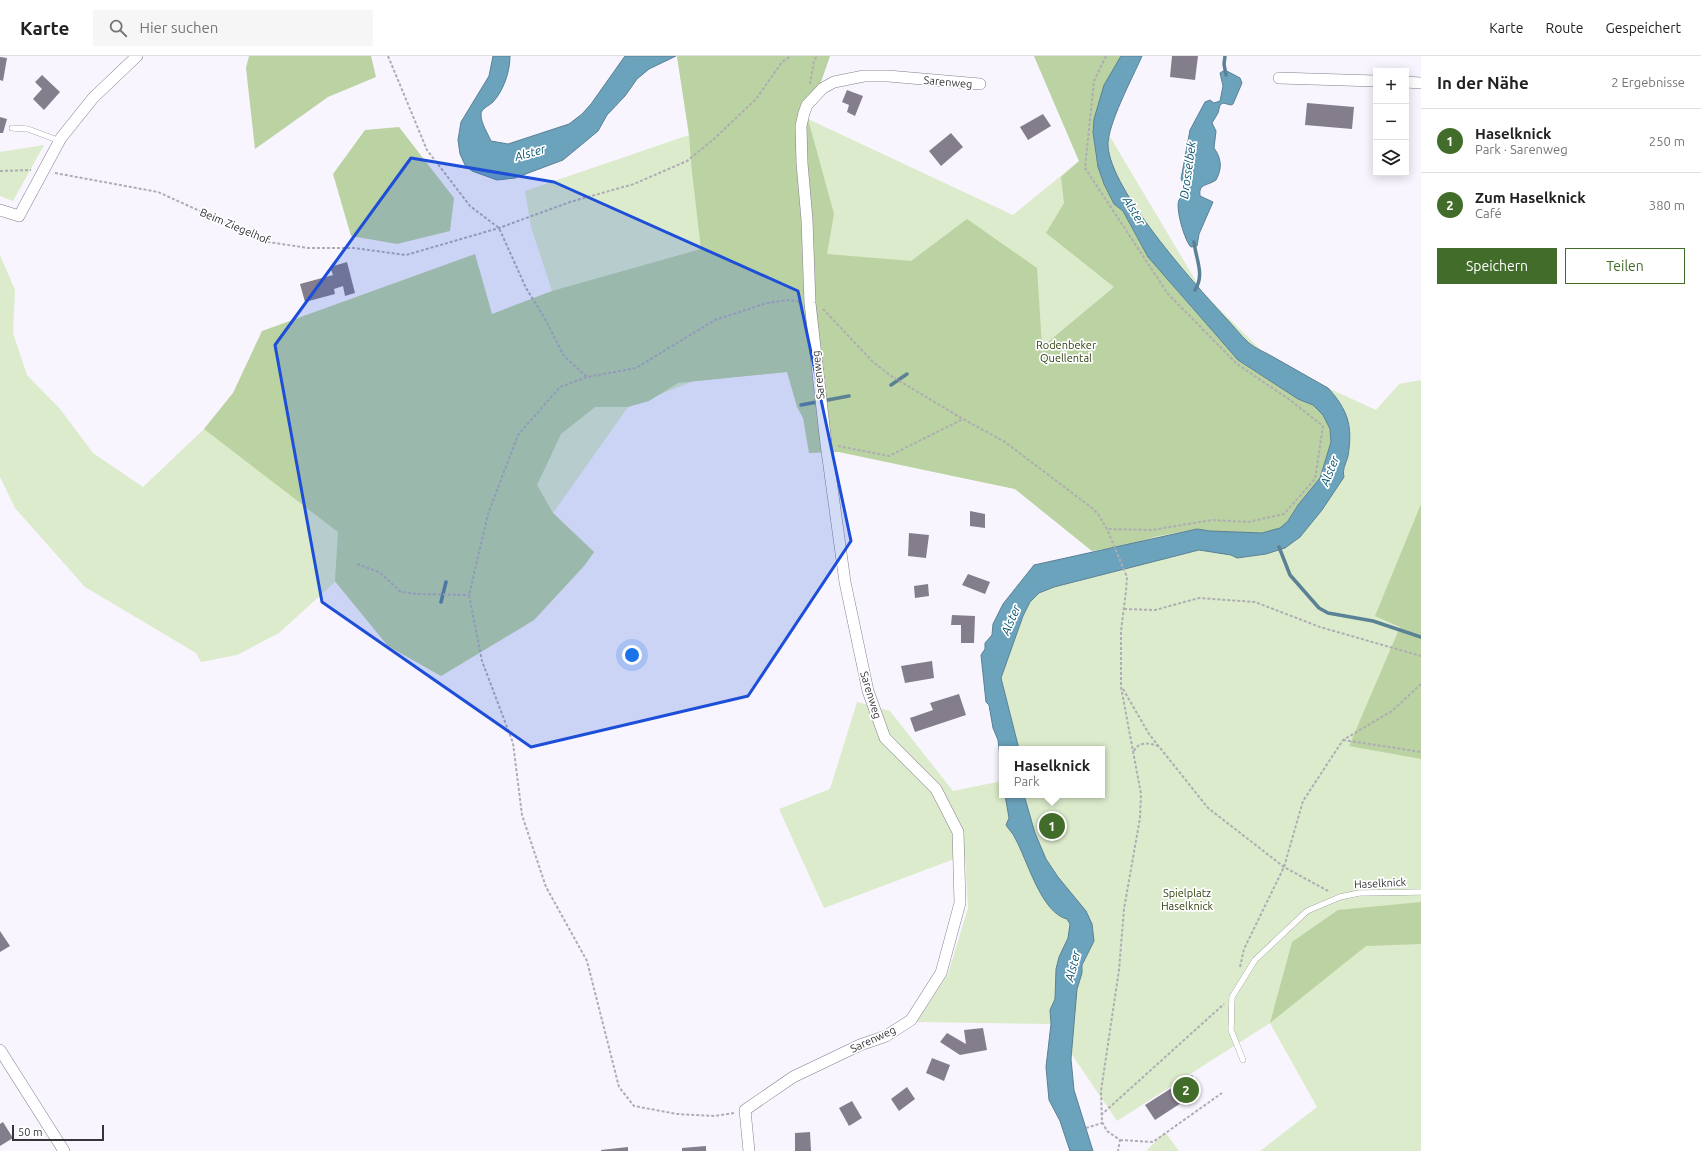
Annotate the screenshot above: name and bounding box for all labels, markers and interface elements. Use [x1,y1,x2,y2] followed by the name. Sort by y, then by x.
[93,10,373,46] search box
[20,17,69,39] text: Karte
[107,17,129,39] icon: search
[139,19,218,36] text: Hier suchen
[1489,20,1523,36] text: Karte
[1545,20,1584,36] text: Route
[1606,20,1681,36] text: Gespeichert
[1373,68,1409,176] map controls
[1373,68,1409,104] button: +
[1437,73,1529,92] text: In der Nähe
[923,74,973,90] street label: Sarenweg
[1611,75,1685,89] text: 2 Ergebnisse
[1373,104,1409,140] button: −
[1475,125,1551,142] text: Haselknick
[1446,134,1454,148] text: 1
[1649,134,1685,148] text: 250 m
[1177,140,1198,199] water label: Drosselbek
[1373,140,1409,176] button: layers
[512,142,547,163] water label: Alster
[1475,142,1568,156] text: Park · Sarenweg
[1475,189,1586,206] text: Zum Haselknick
[1120,193,1148,228] water label: Alster
[1446,198,1454,212] text: 2
[1649,198,1685,212] text: 380 m
[198,206,273,246] street label: Beim Ziegelhof
[1475,206,1502,220] text: Café
[1437,248,1557,284] button: Speichern
[1565,248,1685,284] button: Teilen
[1036,339,1097,364] park label: Rodenbeker Quellental
[809,350,827,400] street label: Sarenweg
[1317,453,1342,489] water label: Alster
[998,602,1023,638] water label: Alster
[622,645,642,665] your location
[858,670,884,720] street label: Sarenweg
[999,746,1105,798] popup
[1014,757,1090,774] text: Haselknick
[1014,774,1040,788] text: Park
[1039,811,1065,841] pin: 1
[1354,876,1407,890] street label: Haselknick
[1161,887,1214,912] park label: Spielplatz Haselknick
[1062,949,1083,984] water label: Alster
[848,1023,898,1055] street label: Sarenweg
[1173,1075,1199,1105] pin: 2
[12,1123,104,1142] scale bar
[18,1126,42,1138] text: 50 m

